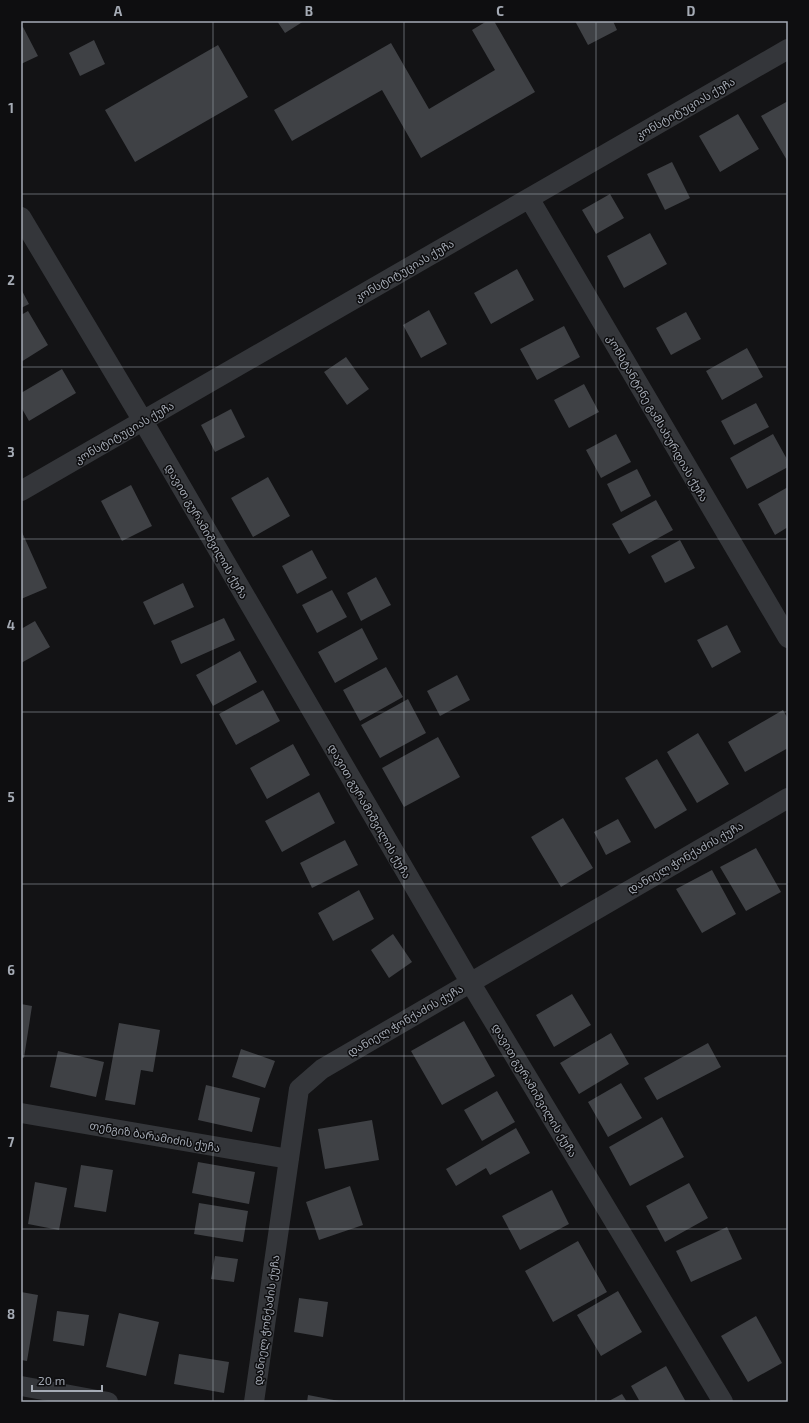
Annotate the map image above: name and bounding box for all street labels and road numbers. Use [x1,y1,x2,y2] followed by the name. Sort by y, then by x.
[633,74,738,143] street label: კონსტიტუციას ქუჩა
[352,236,457,305] street label: კონსტიტუციას ქუჩა
[604,332,711,504] street label: კონსტანტინე გამსახურდიას ქუჩა
[72,398,177,467] street label: კონსტიტუციას ქუჩა
[162,461,251,601] street label: დავით გურამიშვილის ქუჩა
[325,741,414,881] street label: დავით გურამიშვილის ქუჩა
[625,819,746,896] street label: დანიელ ჭონქაძის ქუჩა
[345,982,466,1059] street label: დანიელ ჭონქაძის ქუჩა
[489,1021,580,1160] street label: დავით გურამიშვილის ქუჩა
[88,1118,221,1155] street label: თენგიზ ბარამიძის ქუჩა
[250,1254,283,1386] street label: დანიელ ჭონქაძის ქუჩა

